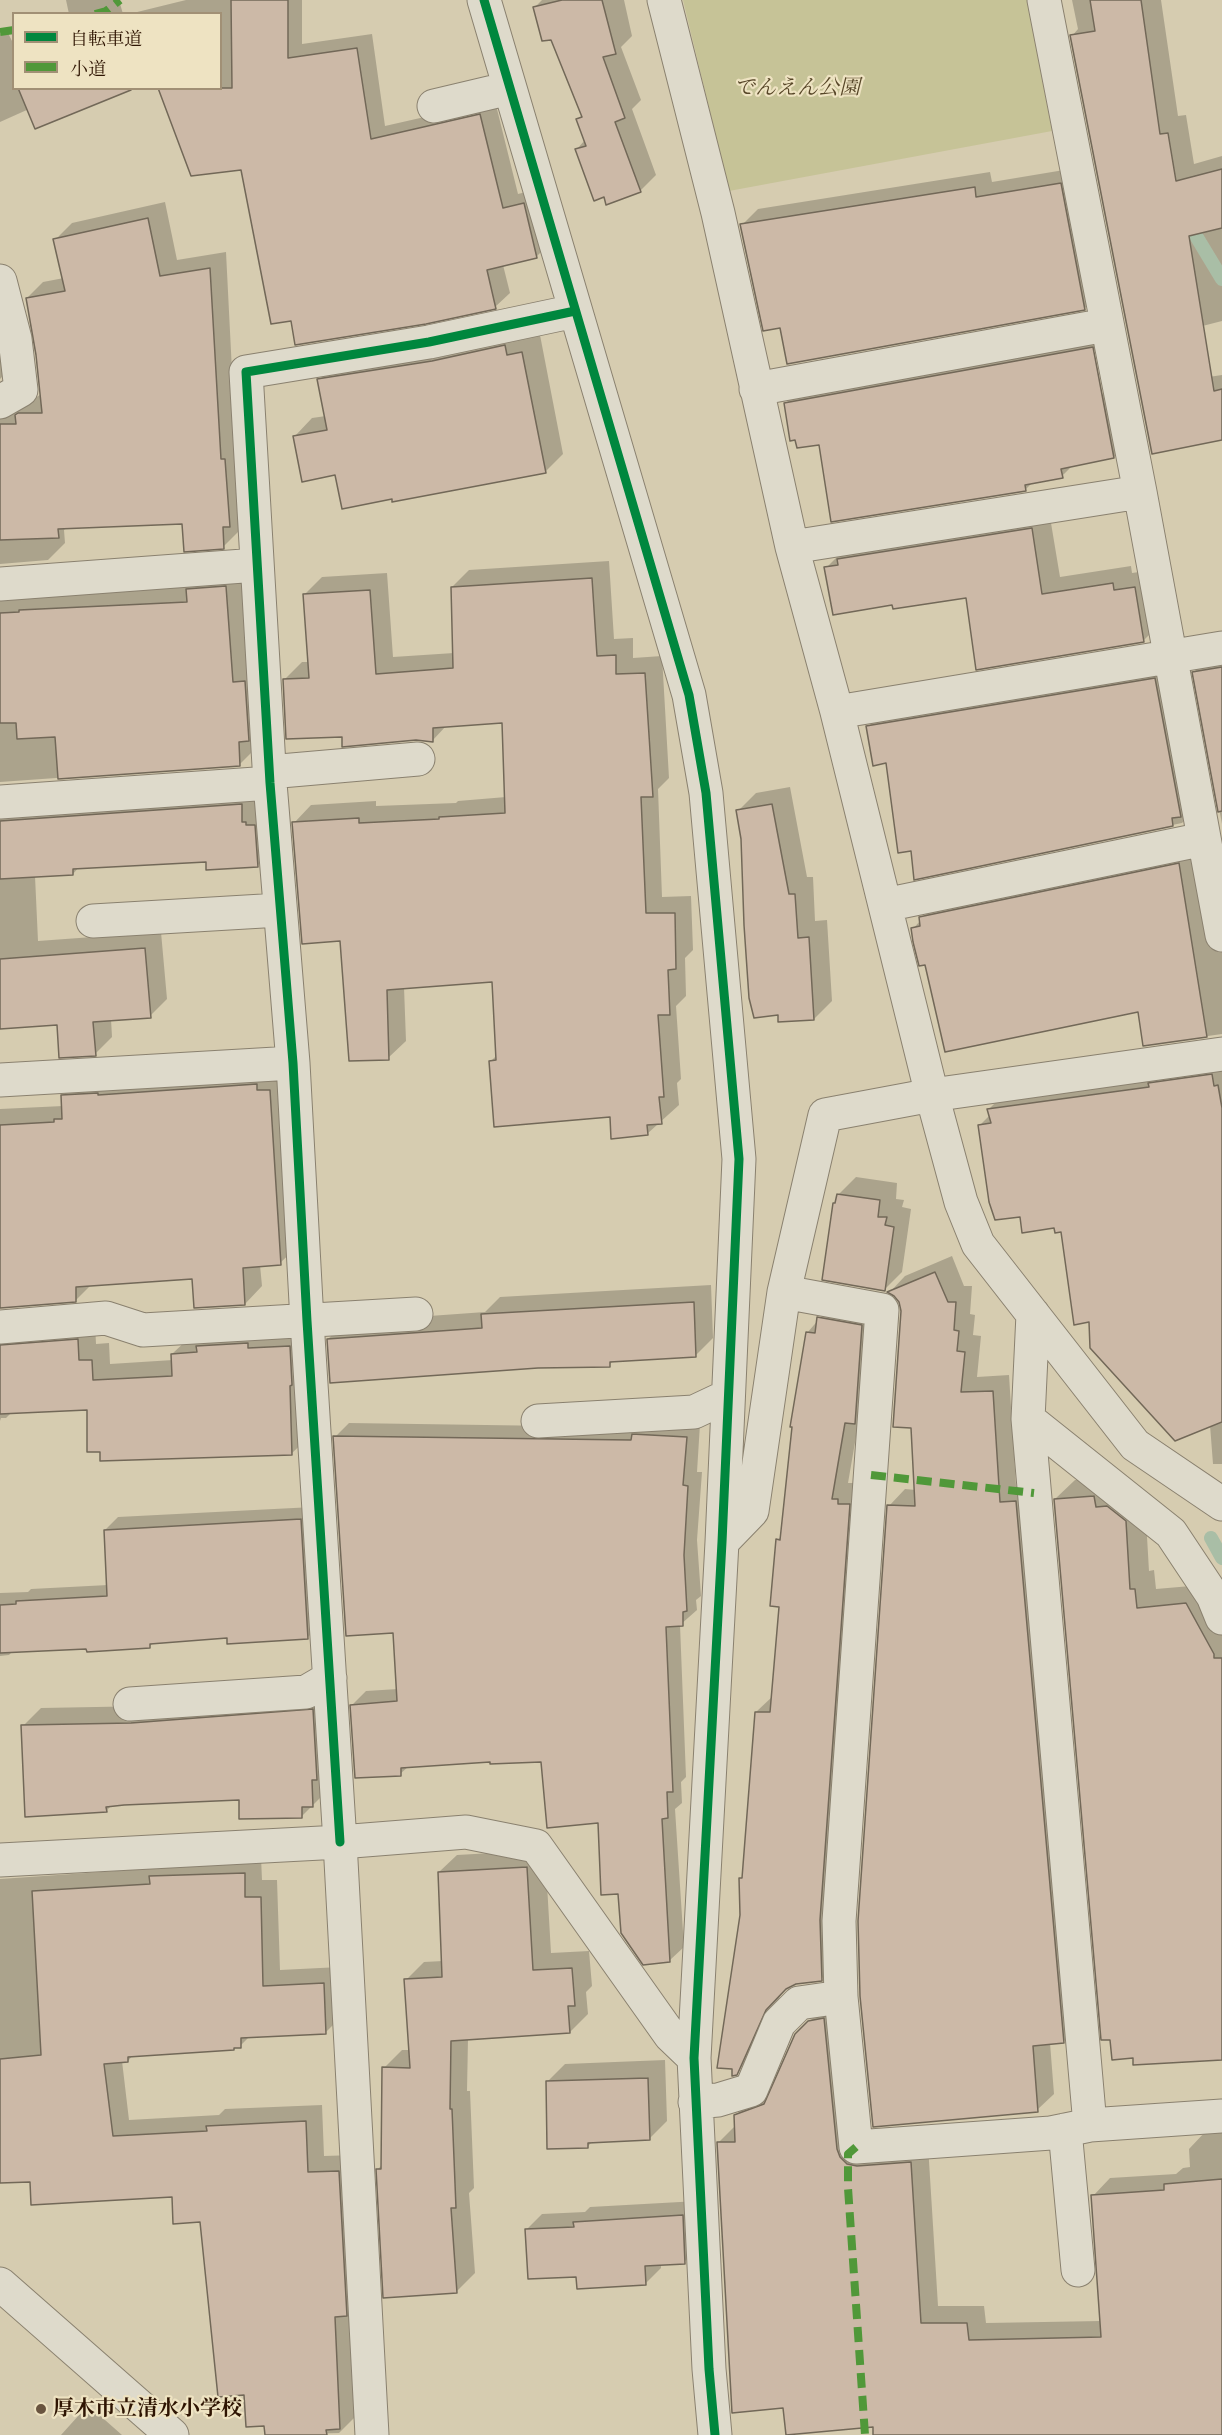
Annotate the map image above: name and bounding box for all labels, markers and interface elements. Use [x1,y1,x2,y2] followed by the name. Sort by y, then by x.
[12,12,222,90] legend
[70,31,142,49] text: 自転車道
[70,61,106,79] text: 小道
[734,75,860,101] park label: でんえん公園
[53,2396,242,2422] place label: 厚木市立清水小学校
[34,2402,48,2416] marker: 厚木市立清水小学校

